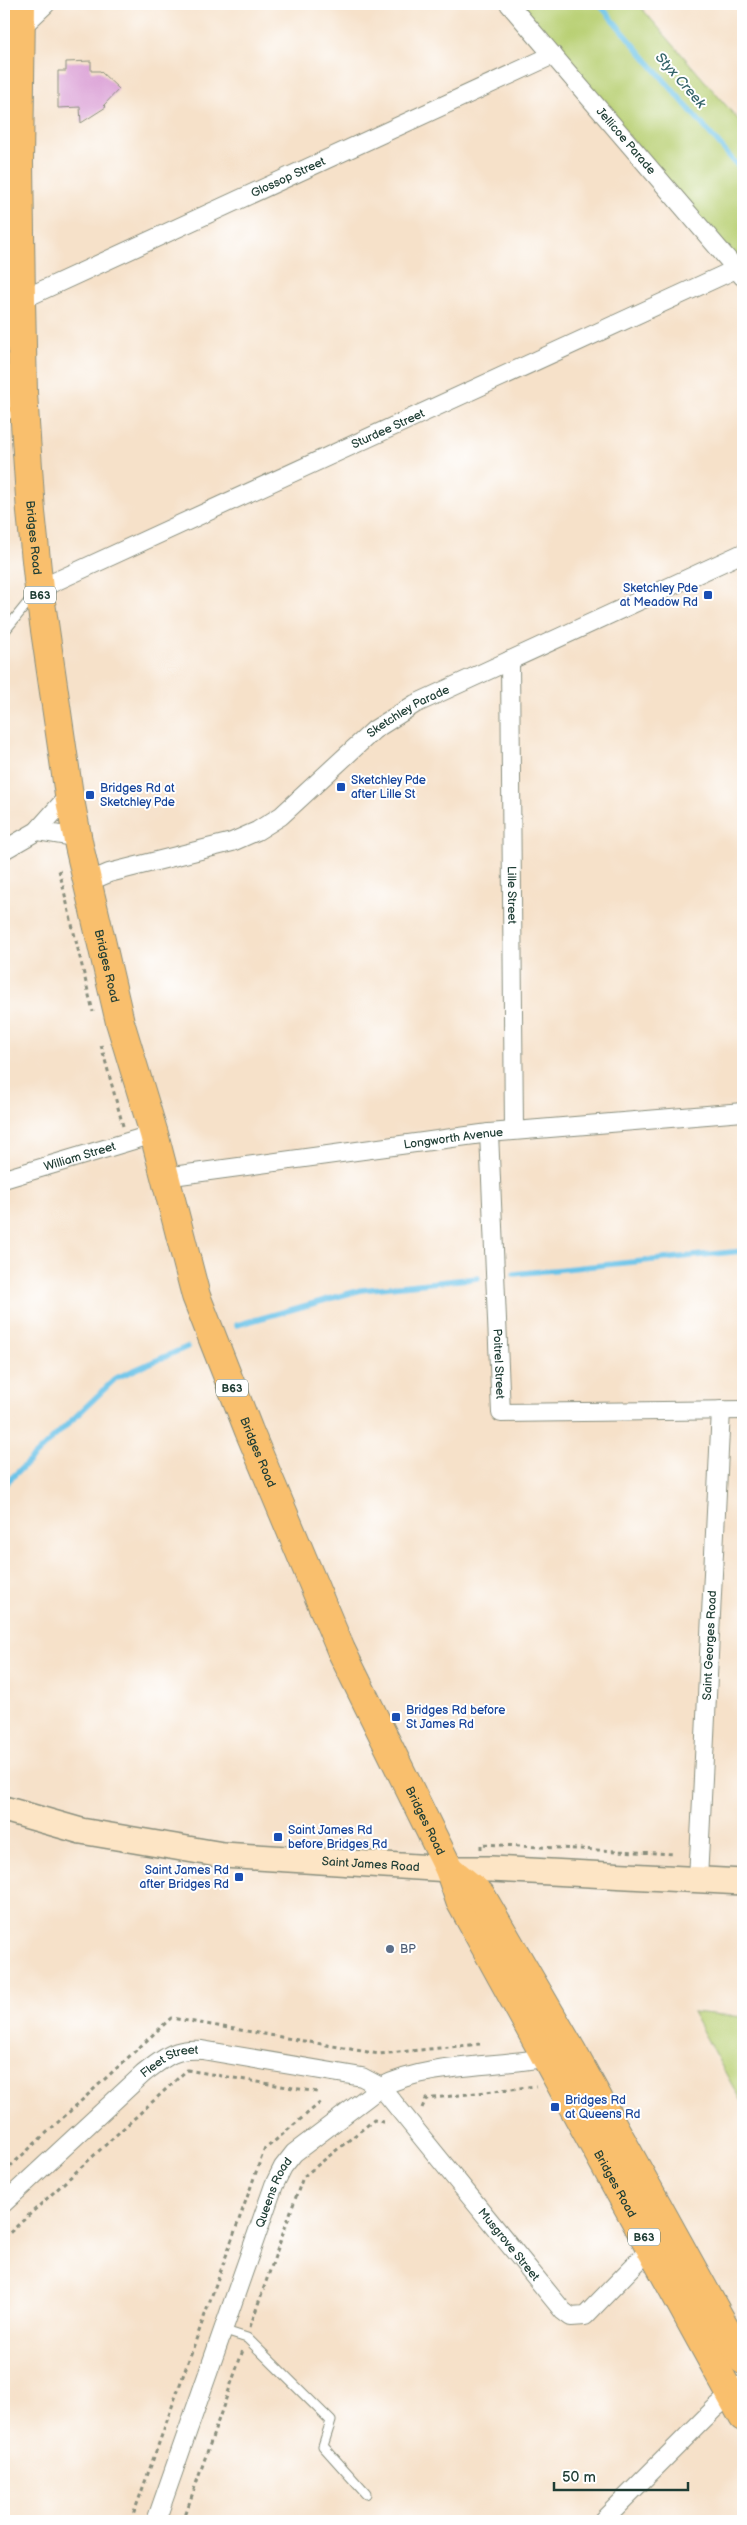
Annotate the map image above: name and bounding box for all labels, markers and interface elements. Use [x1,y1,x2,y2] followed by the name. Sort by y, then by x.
[652,49,710,113] water label: Styx Creek
[593,104,659,178] street label: Jellicoe Parade
[249,154,328,201] street label: Glossop Street
[349,406,427,452] street label: Sturdee Street
[22,500,44,576] street label: Bridges Road
[620,581,698,610] place label: Sketchley Pde at Meadow Rd
[24,586,56,604] road number: B63
[702,589,714,601] marker: Sketchley Pde at Meadow Rd
[364,682,452,741] street label: Sketchley Parade
[351,773,426,802] place label: Sketchley Pde after Lille St
[100,781,175,810] place label: Bridges Rd at Sketchley Pde
[335,781,347,793] marker: Sketchley Pde after Lille St
[84,789,96,801] marker: Bridges Rd at Sketchley Pde
[504,866,519,924] street label: Lille Street
[91,928,122,1004] street label: Bridges Road
[403,1125,504,1153] street label: Longworth Avenue
[42,1139,118,1175] street label: William Street
[489,1328,507,1400] street label: Poitrel Street
[216,1380,248,1396] road number: B63
[236,1415,279,1490] street label: Bridges Road
[700,1590,720,1701] street label: Saint Georges Road
[406,1703,505,1732] place label: Bridges Rd before St James Rd
[390,1711,402,1723] marker: Bridges Rd before St James Rd
[402,1784,448,1858] street label: Bridges Road
[288,1823,387,1852] place label: Saint James Rd before Bridges Rd
[272,1831,284,1843] marker: Saint James Rd before Bridges Rd
[321,1854,420,1875] street label: Saint James Road
[140,1863,229,1892] place label: Saint James Rd after Bridges Rd
[233,1871,245,1883] marker: Saint James Rd after Bridges Rd
[400,1942,416,1957] place label: BP
[384,1943,396,1955] marker: BP
[138,2043,199,2081] street label: Fleet Street
[565,2093,640,2122] place label: Bridges Rd at Queens Rd
[549,2101,561,2113] marker: Bridges Rd at Queens Rd
[590,2148,639,2220] street label: Bridges Road
[253,2154,296,2230] street label: Queens Road
[474,2205,543,2284] street label: Musgrove Street
[628,2228,660,2246] road number: B63
[554,2460,688,2492] scale bar
[562,2468,596,2487] text: 50 m

